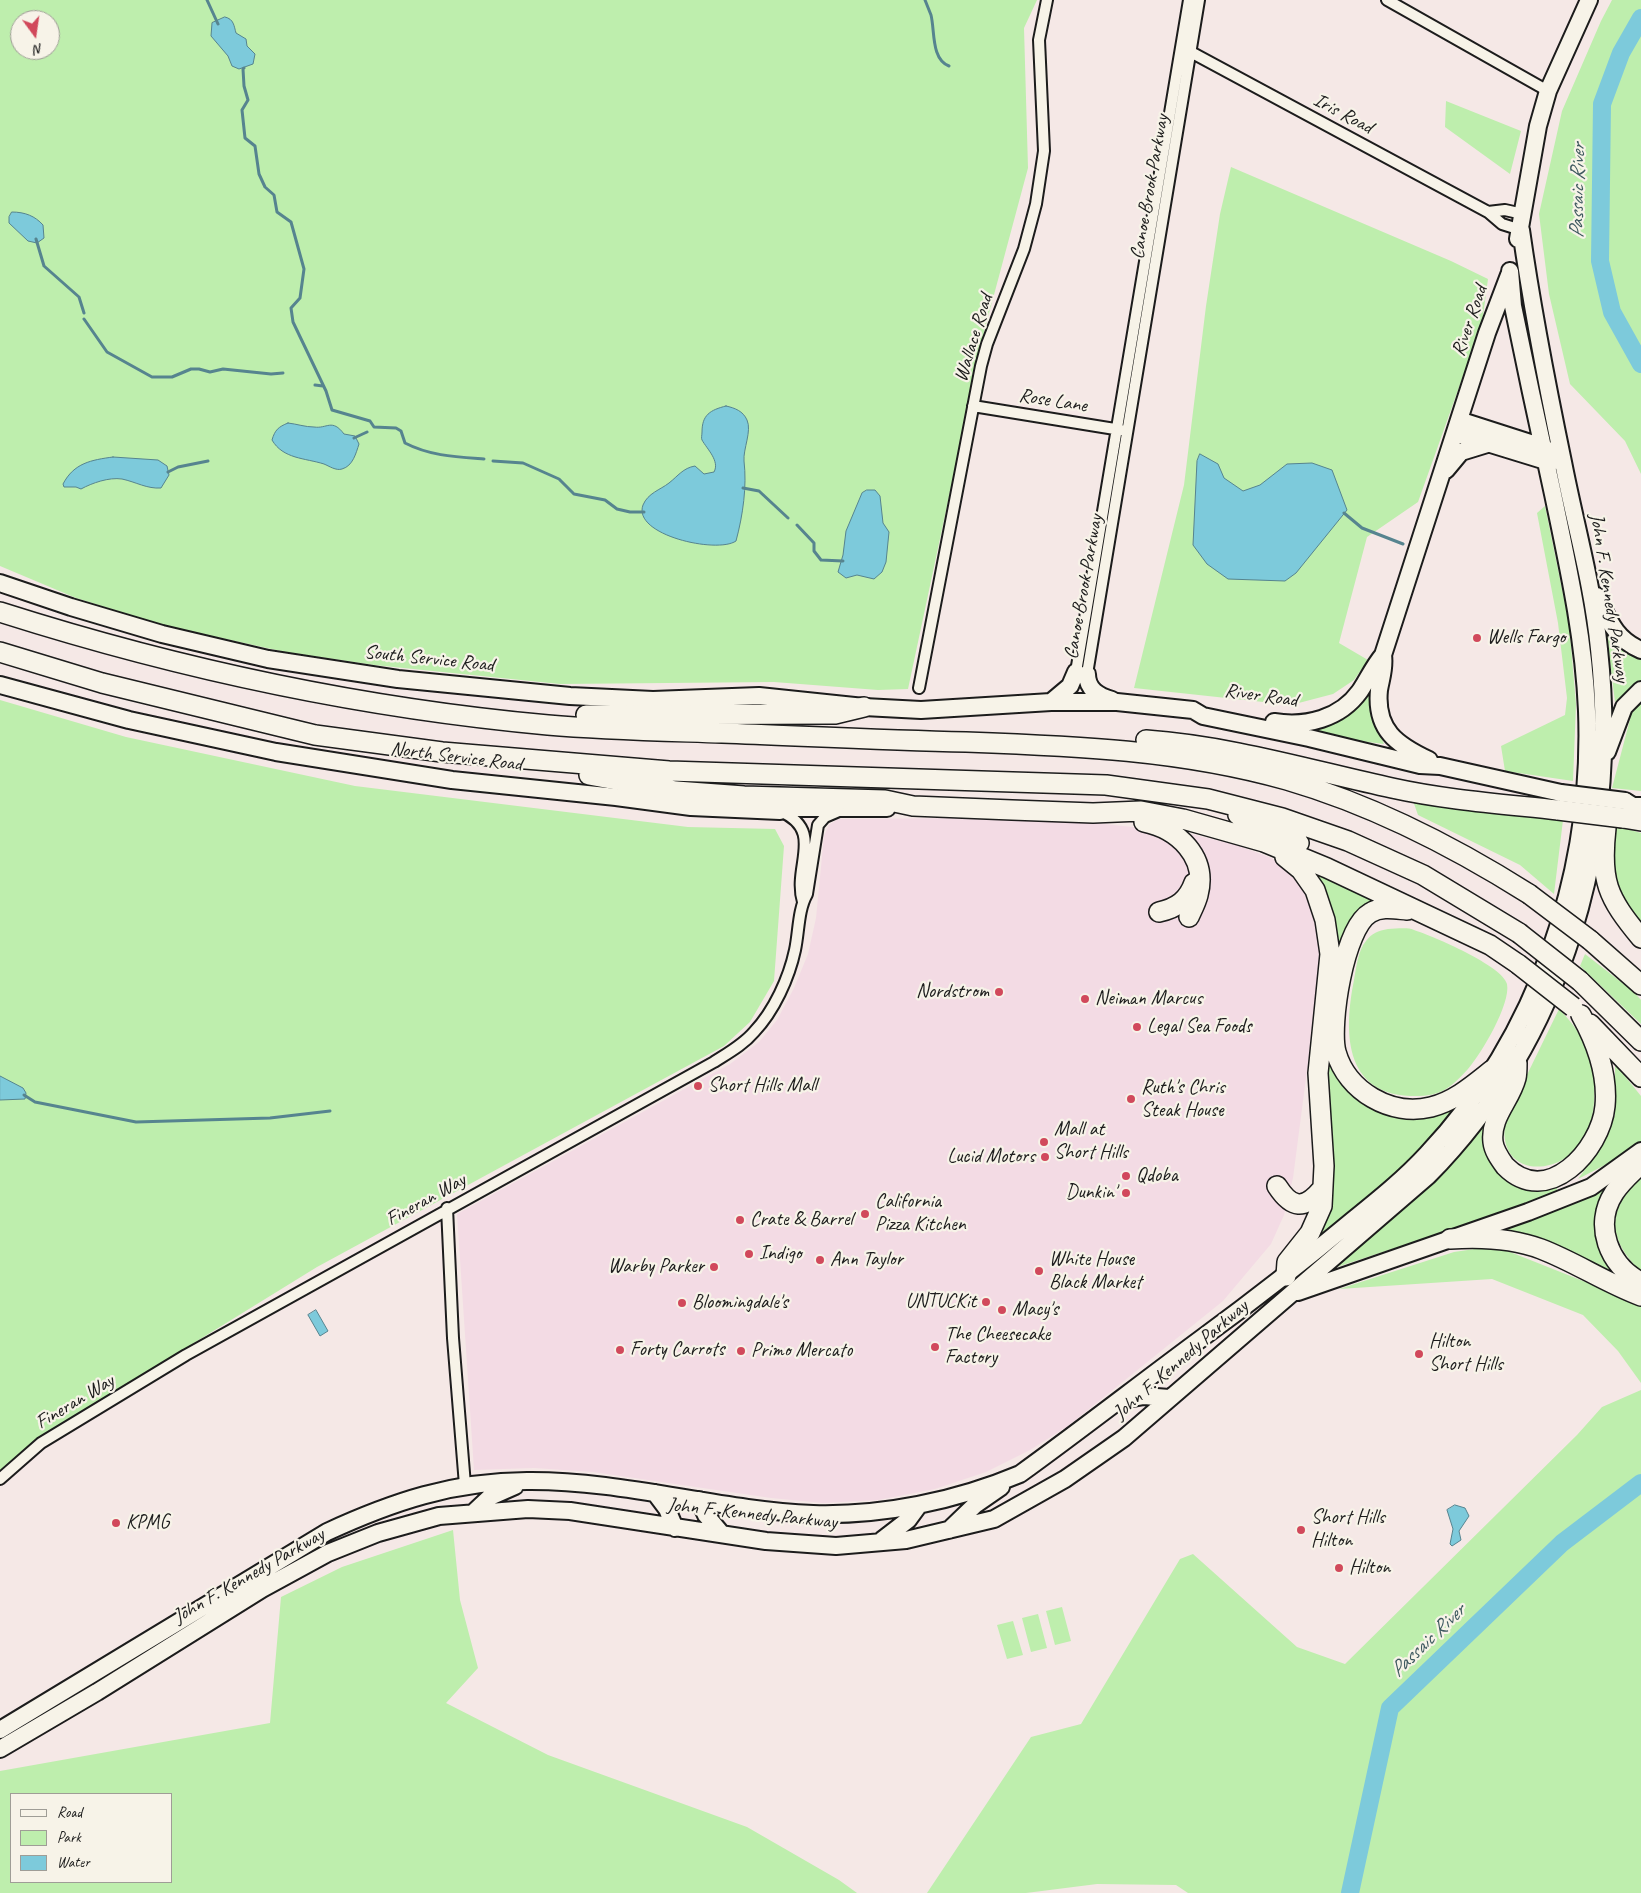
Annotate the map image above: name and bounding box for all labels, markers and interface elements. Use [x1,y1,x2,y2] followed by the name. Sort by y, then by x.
[10,10,60,60] north arrow
[32,40,45,58] text: N
[1309,88,1377,140] street label: Iris Road
[1125,113,1175,261] street label: Canoe Brook Parkway
[1565,144,1591,238] water label: Passaic River
[1447,282,1493,360] street label: River Road
[949,291,999,385] street label: Wallace Road
[1017,384,1089,418] street label: Rose Lane
[1584,512,1634,684] street label: John F. Kennedy Parkway
[1059,513,1109,661] street label: Canoe Brook Parkway
[1487,626,1565,650] place label: Wells Fargo
[1471,632,1483,644] marker: Wells Fargo
[363,640,495,678] street label: South Service Road
[1223,679,1299,713] street label: River Road
[389,737,523,777] street label: North Service Road
[916,980,989,1004] place label: Nordstrom
[993,986,1005,998] marker: Nordstrom
[1095,987,1202,1011] place label: Neiman Marcus
[1079,993,1091,1005] marker: Neiman Marcus
[1147,1015,1252,1039] place label: Legal Sea Foods
[1131,1021,1143,1033] marker: Legal Sea Foods
[708,1074,817,1098] place label: Short Hills Mall
[1141,1076,1225,1123] place label: Ruth's Chris Steak House
[692,1080,704,1092] marker: Short Hills Mall
[1125,1093,1137,1105] marker: Ruth's Chris Steak House
[1054,1118,1128,1165] place label: Mall at Short Hills
[1038,1136,1050,1148] marker: Mall at Short Hills
[947,1145,1035,1169] place label: Lucid Motors
[1039,1151,1051,1163] marker: Lucid Motors
[1136,1164,1178,1188] place label: Qdoba
[382,1168,470,1232] street label: Fineran Way
[1120,1170,1132,1182] marker: Qdoba
[1066,1181,1116,1205] place label: Dunkin'
[1120,1187,1132,1199] marker: Dunkin'
[875,1190,966,1237] place label: California Pizza Kitchen
[750,1208,853,1232] place label: Crate & Barrel
[859,1208,871,1220] marker: California Pizza Kitchen
[734,1214,746,1226] marker: Crate & Barrel
[759,1242,802,1266] place label: Indigo
[743,1248,755,1260] marker: Indigo
[830,1248,903,1272] place label: Ann Taylor
[1049,1248,1142,1295] place label: White House Black Market
[814,1254,826,1266] marker: Ann Taylor
[608,1255,704,1279] place label: Warby Parker
[708,1261,720,1273] marker: Warby Parker
[1033,1265,1045,1277] marker: White House Black Market
[905,1290,976,1314] place label: UNTUCKit
[692,1291,788,1315] place label: Bloomingdale's
[1109,1295,1253,1425] street label: John F. Kennedy Parkway
[980,1296,992,1308] marker: UNTUCKit
[676,1297,688,1309] marker: Bloomingdale's
[1012,1298,1058,1322] place label: Macy's
[996,1304,1008,1316] marker: Macy's
[945,1323,1050,1370] place label: The Cheesecake Factory
[1429,1330,1503,1377] place label: Hilton Short Hills
[630,1338,724,1362] place label: Forty Carrots
[751,1339,852,1363] place label: Primo Mercato
[929,1341,941,1353] marker: The Cheesecake Factory
[614,1344,626,1356] marker: Forty Carrots
[735,1345,747,1357] marker: Primo Mercato
[1413,1348,1425,1360] marker: Hilton Short Hills
[31,1369,119,1435] street label: Fineran Way
[666,1493,838,1535] street label: John F. Kennedy Parkway
[1311,1506,1385,1553] place label: Short Hills Hilton
[126,1511,169,1535] place label: KPMG
[110,1517,122,1529] marker: KPMG
[169,1523,329,1629] street label: John F. Kennedy Parkway
[1295,1524,1307,1536] marker: Short Hills Hilton
[1349,1556,1390,1580] place label: Hilton
[1333,1562,1345,1574] marker: Hilton
[1385,1599,1471,1683] water label: Passaic River
[10,1793,172,1883] legend
[57,1803,82,1822] text: Road
[57,1828,81,1847] text: Park
[57,1853,90,1872] text: Water

